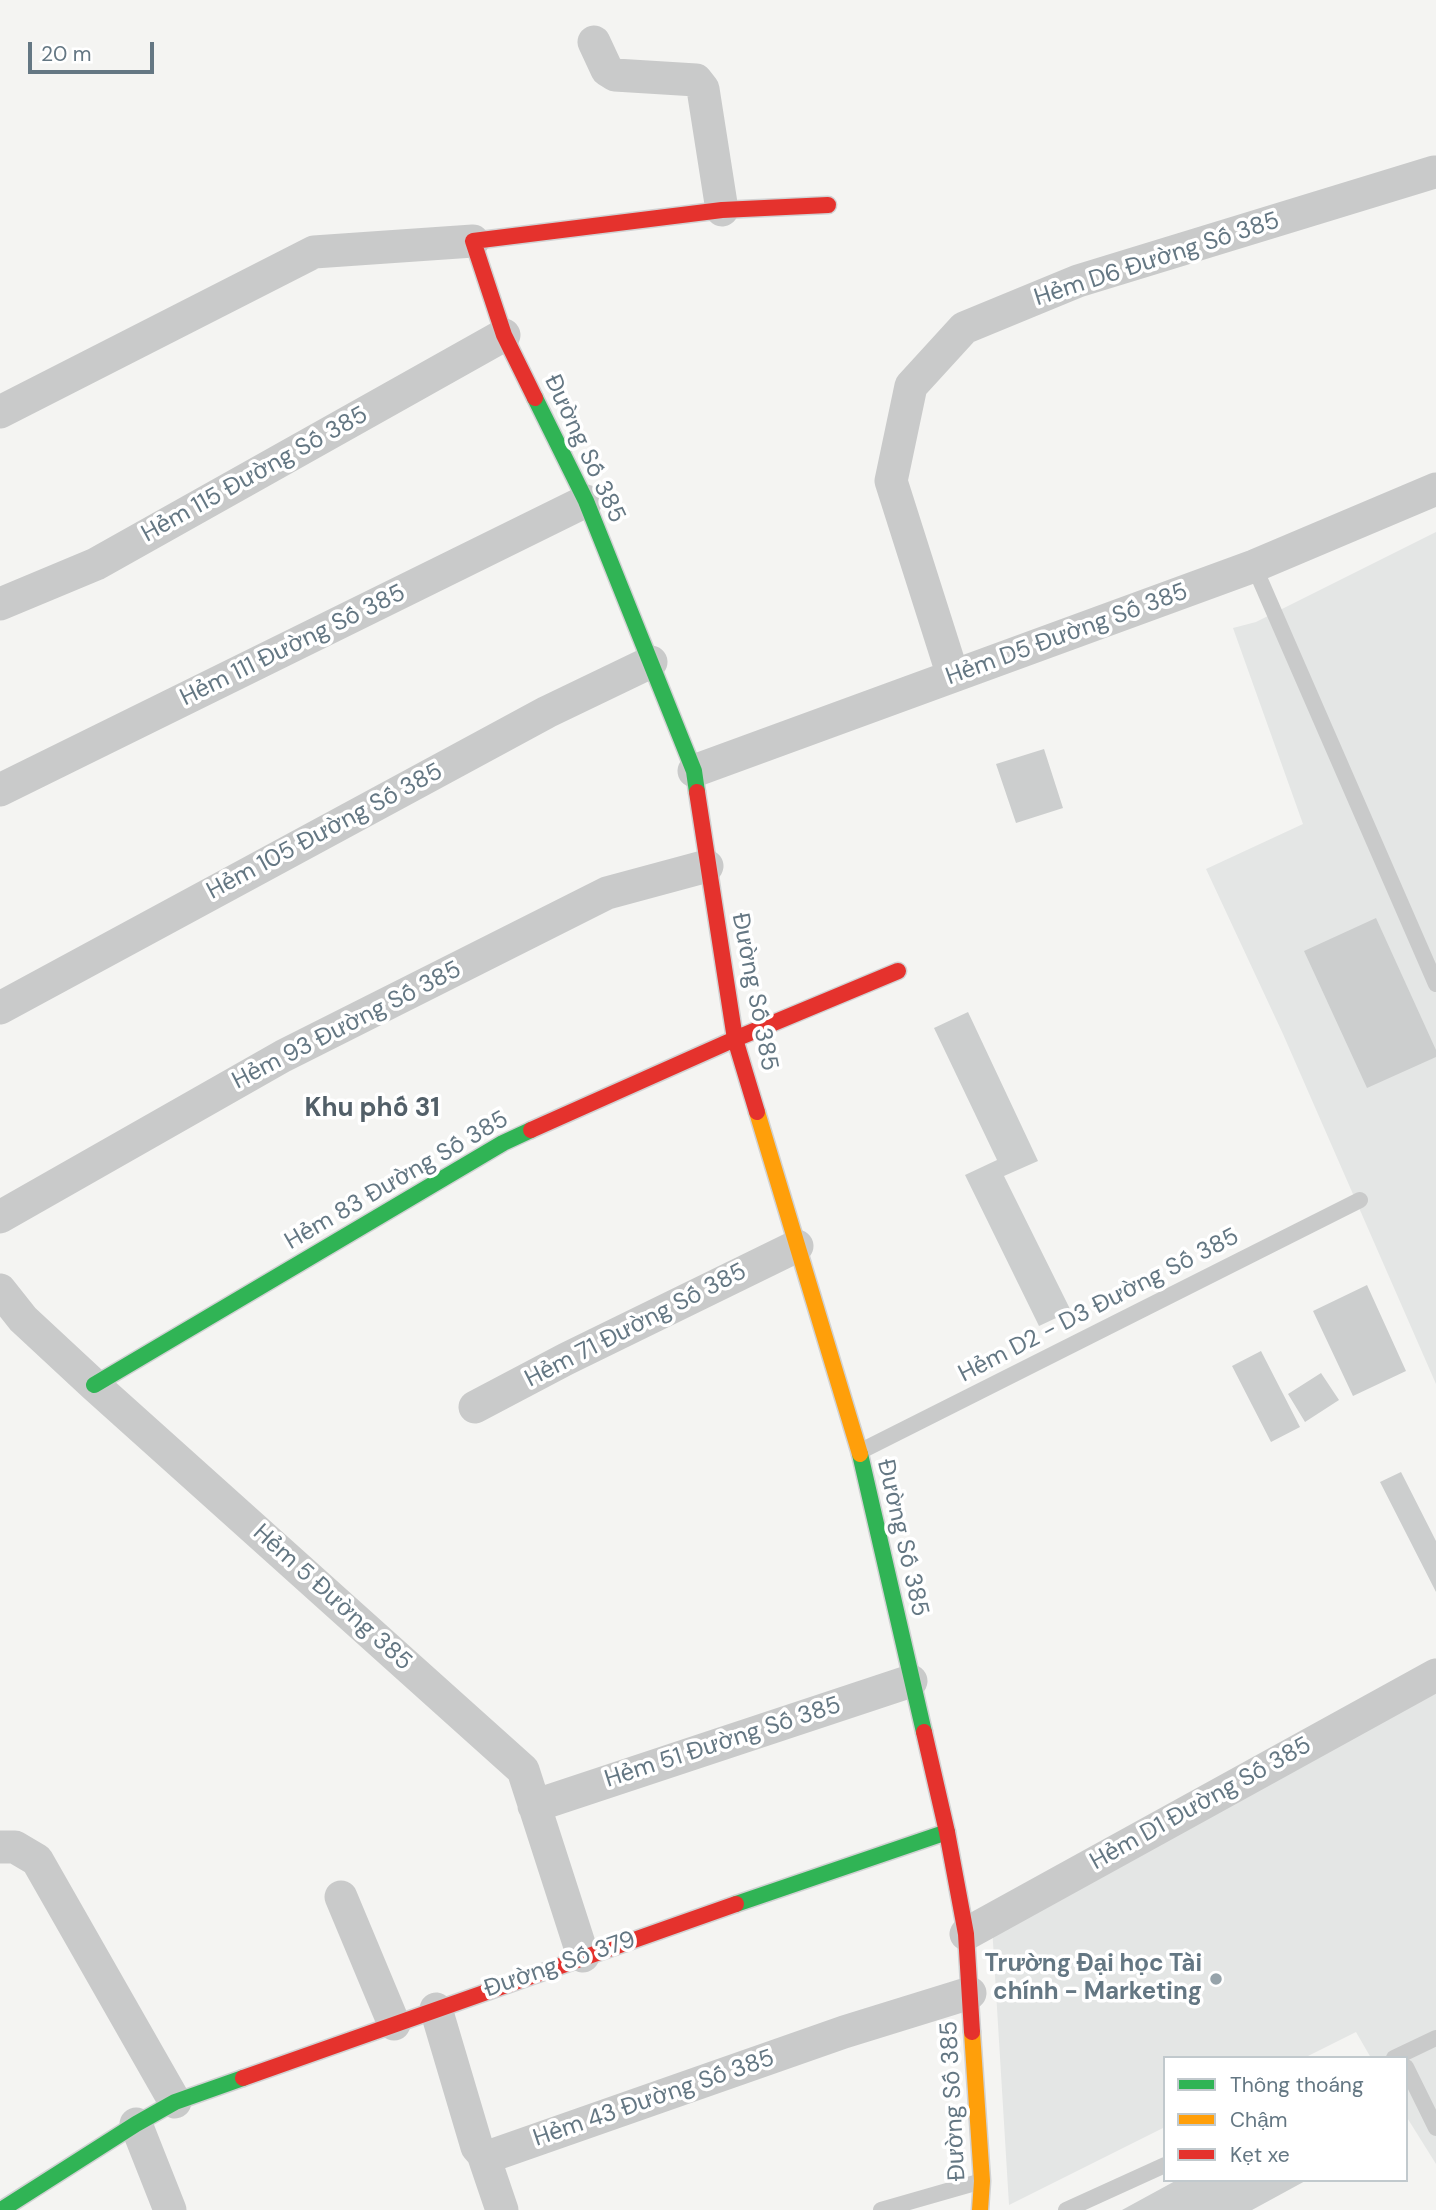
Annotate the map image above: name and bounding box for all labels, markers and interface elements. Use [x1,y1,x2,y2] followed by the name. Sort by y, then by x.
[32,28,158,72] scale bar
[41,40,92,68] text: 20 m
[1031,207,1283,313] street label: Hẻm D6 Đường Số 385
[537,370,631,528] street label: Đường Số 385
[137,401,373,549] street label: Hẻm 115 Đường Số 385
[942,578,1192,692] street label: Hẻm D5 Đường Số 385
[176,579,410,713] street label: Hẻm 111 Đường Số 385
[202,758,448,906] street label: Hẻm 105 Đường Số 385
[725,911,783,1073] street label: Đường Số 385
[228,956,466,1096] street label: Hẻm 93 Đường Số 385
[304,1093,440,1125] district label: Khu phố 31
[280,1105,514,1257] street label: Hẻm 83 Đường Số 385
[954,1223,1244,1389] street label: Hẻm D2 - D3 Đường Số 385
[521,1258,751,1394] street label: Hẻm 71 Đường Số 385
[870,1457,934,1619] street label: Đường Số 385
[246,1519,418,1677] street label: Hẻm 5 Đường 385
[601,1691,845,1795] street label: Hẻm 51 Đường Số 385
[1085,1731,1317,1877] street label: Hẻm D1 Đường Số 385
[481,1926,639,2004] street label: Đường Số 379
[984,1951,1202,2007] place label: Trường Đại học Tài chính - Marketing
[1208,1971,1224,1987] marker: Trường Đại học Tài chính - Marketing
[935,2020,973,2182] street label: Đường Số 385
[530,2044,778,2154] street label: Hẻm 43 Đường Số 385
[1163,2056,1408,2182] legend
[1230,2071,1364,2099] text: Thông thoáng
[1230,2106,1288,2134] text: Chậm
[1230,2141,1290,2169] text: Kẹt xe

